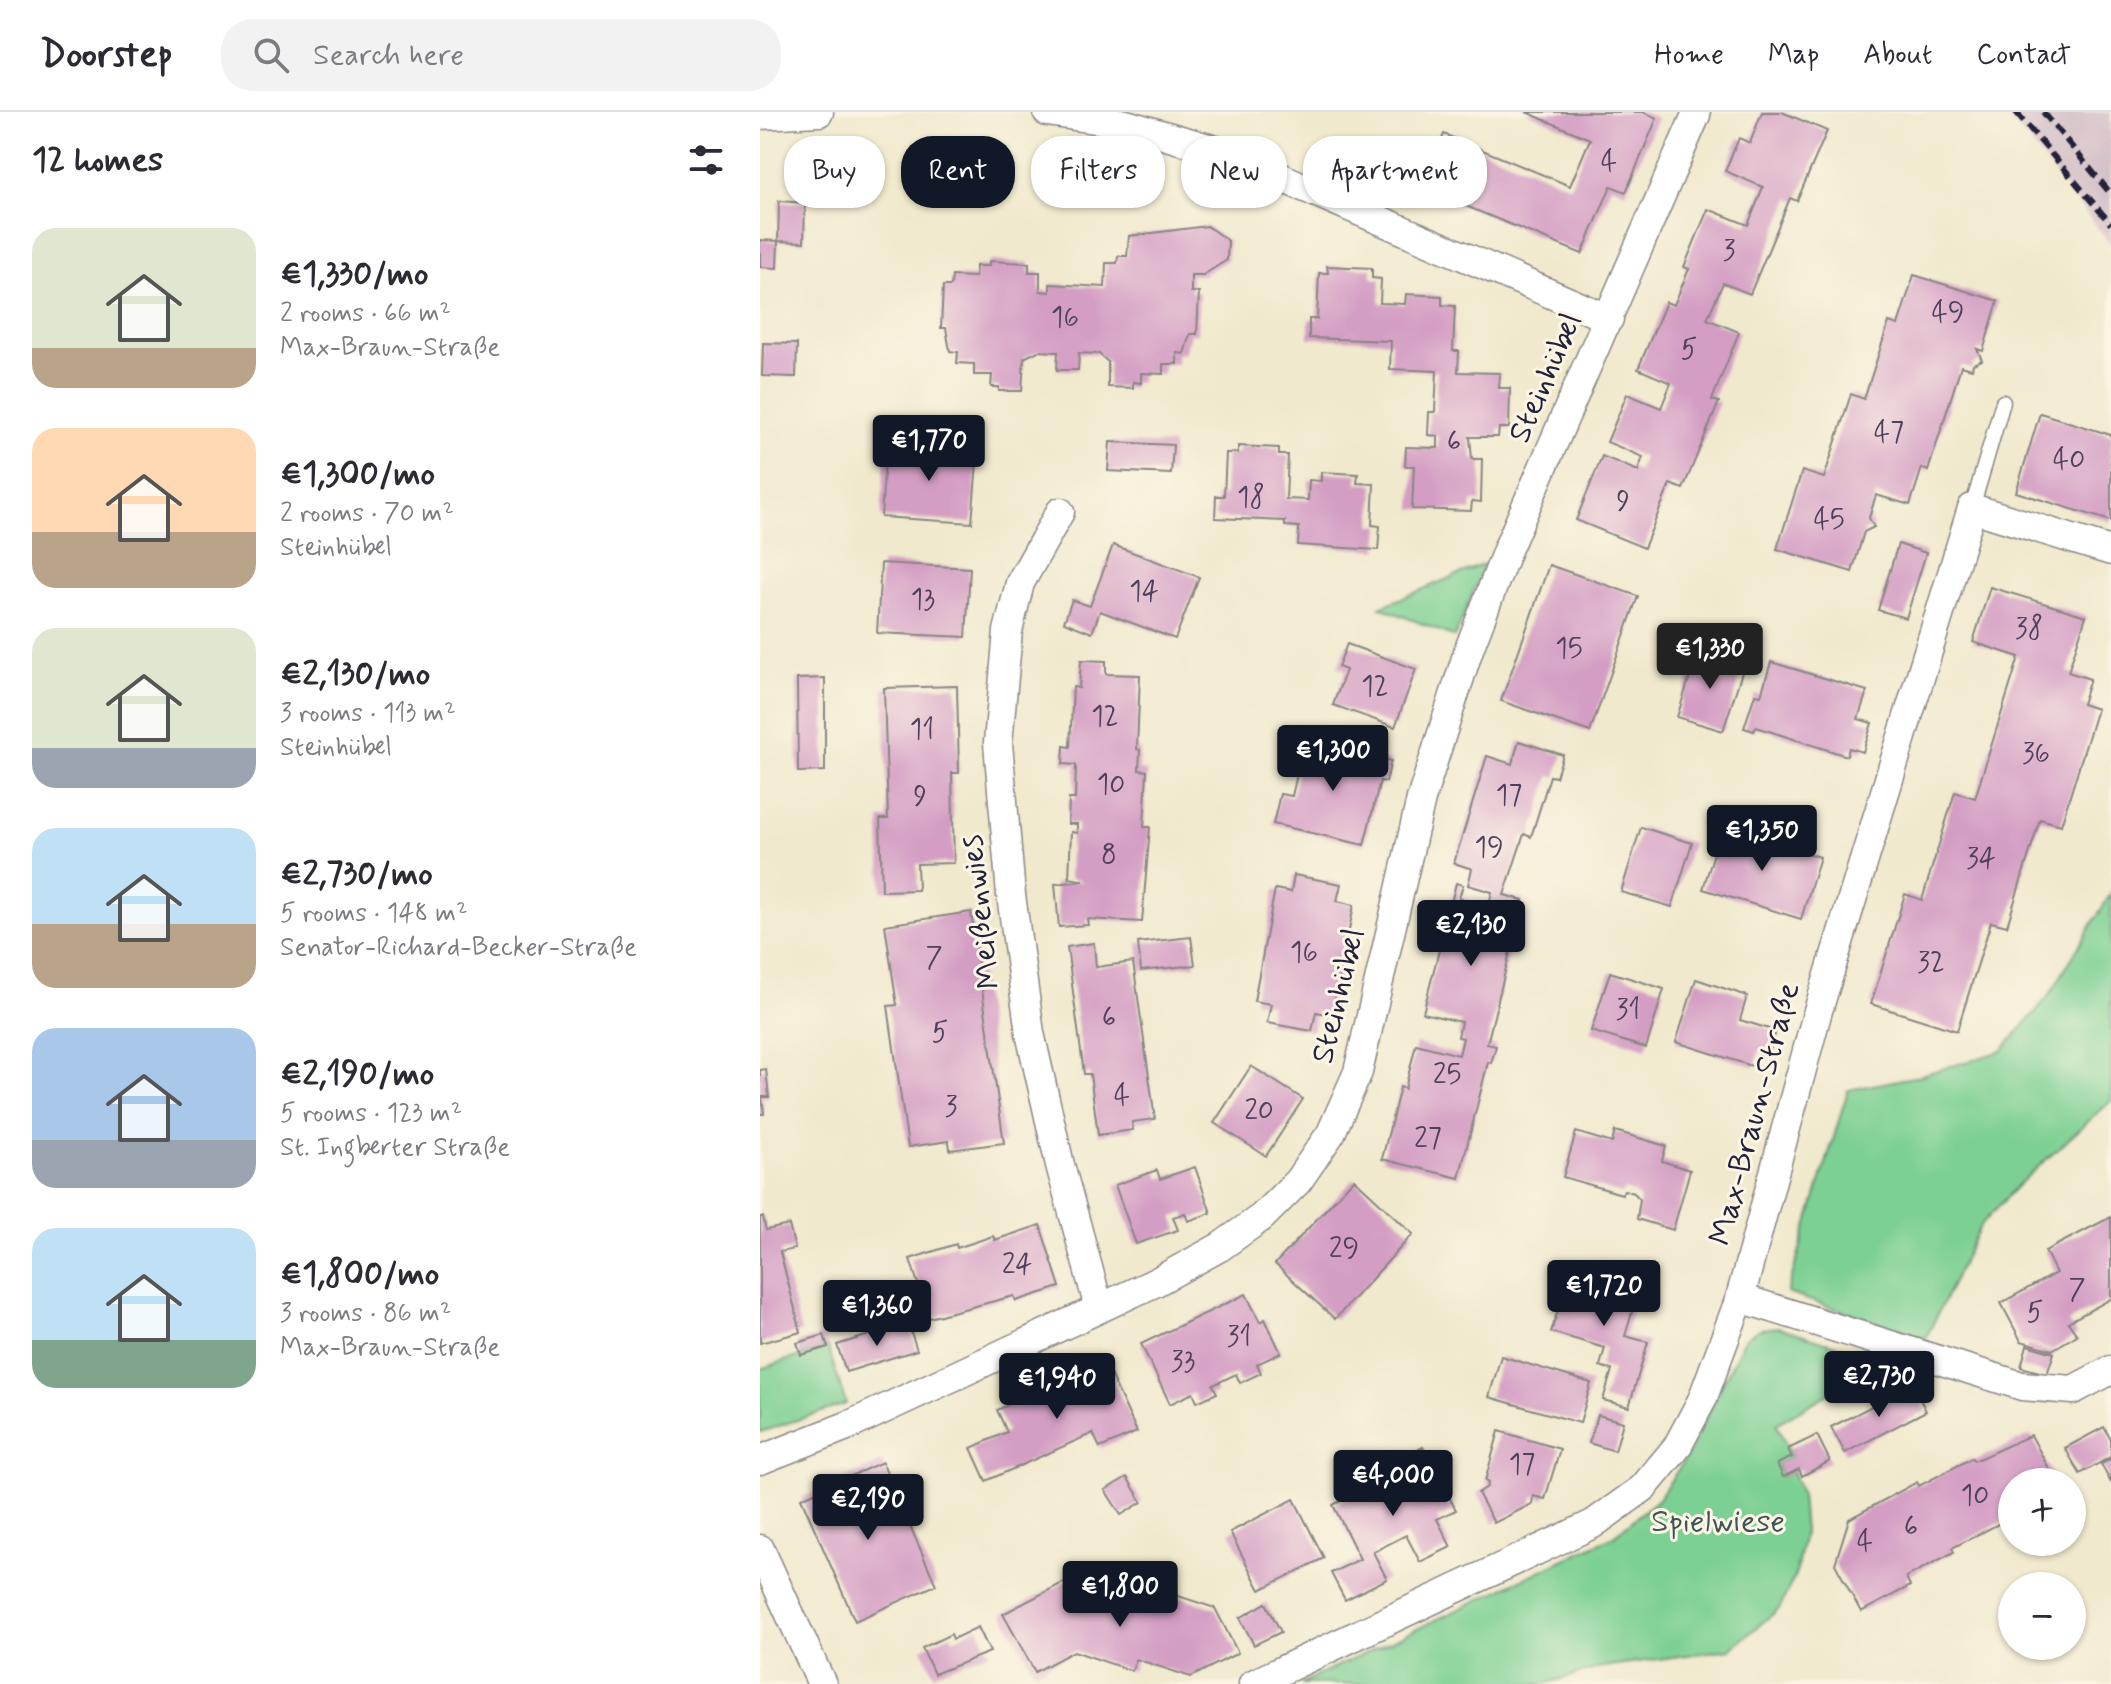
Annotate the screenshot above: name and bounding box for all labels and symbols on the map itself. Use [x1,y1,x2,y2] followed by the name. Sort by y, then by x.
[1601,144,1617,181] house number: 4
[1723,233,1736,270] house number: 3
[1932,295,1964,332] house number: 49
[1051,300,1079,337] house number: 16
[1499,306,1593,450] street label: Steinhübel
[1681,332,1697,369] house number: 5
[864,415,994,483] pin: €1,770
[1874,415,1904,452] house number: 47
[1447,424,1461,461] house number: 6
[2053,442,2085,479] house number: 40
[1237,480,1265,517] house number: 18
[1616,484,1630,521] house number: 9
[1813,502,1845,539] house number: 45
[1129,574,1159,611] house number: 14
[911,582,935,619] house number: 13
[2015,611,2043,648] house number: 38
[1645,623,1775,691] pin: €1,330
[1555,631,1583,668] house number: 15
[1361,669,1389,706] house number: 12
[1091,699,1119,736] house number: 12
[910,712,934,749] house number: 11
[1268,725,1398,793] pin: €1,300
[2022,736,2050,773] house number: 36
[1097,767,1125,804] house number: 10
[1496,778,1522,815] house number: 17
[913,779,927,816] house number: 9
[1697,805,1827,873] pin: €1,350
[1474,830,1504,867] house number: 19
[951,832,1011,992] street label: Meißenwies
[1101,837,1117,874] house number: 8
[1966,841,1996,878] house number: 34
[1406,900,1536,968] pin: €2,130
[1302,924,1376,1068] street label: Steinhübel
[1290,935,1318,972] house number: 16
[926,940,943,977] house number: 7
[1917,945,1945,982] house number: 32
[1700,978,1810,1250] street label: Max-Braun-Straße
[1616,992,1640,1029] house number: 31
[1102,1000,1116,1037] house number: 6
[932,1015,948,1052] house number: 5
[1433,1057,1461,1094] house number: 25
[1114,1078,1130,1115] house number: 4
[945,1089,958,1126] house number: 3
[1244,1093,1274,1130] house number: 20
[1414,1121,1442,1158] house number: 27
[1329,1231,1359,1268] house number: 29
[1002,1247,1032,1284] house number: 24
[1539,1260,1669,1328] pin: €1,720
[2069,1272,2086,1309] house number: 7
[812,1280,942,1348] pin: €1,360
[2027,1295,2043,1332] house number: 5
[1227,1319,1251,1356] house number: 31
[1171,1344,1195,1381] house number: 33
[1814,1351,1944,1419] pin: €2,730
[992,1353,1122,1421] pin: €1,940
[1509,1447,1535,1484] house number: 17
[1328,1450,1458,1518] pin: €4,000
[803,1474,933,1542] pin: €2,190
[1961,1478,1989,1515] house number: 10
[1651,1501,1785,1543] park label: Spielwiese
[1904,1509,1918,1546] house number: 6
[1857,1524,1873,1561] house number: 4
[1055,1561,1185,1629] pin: €1,800

